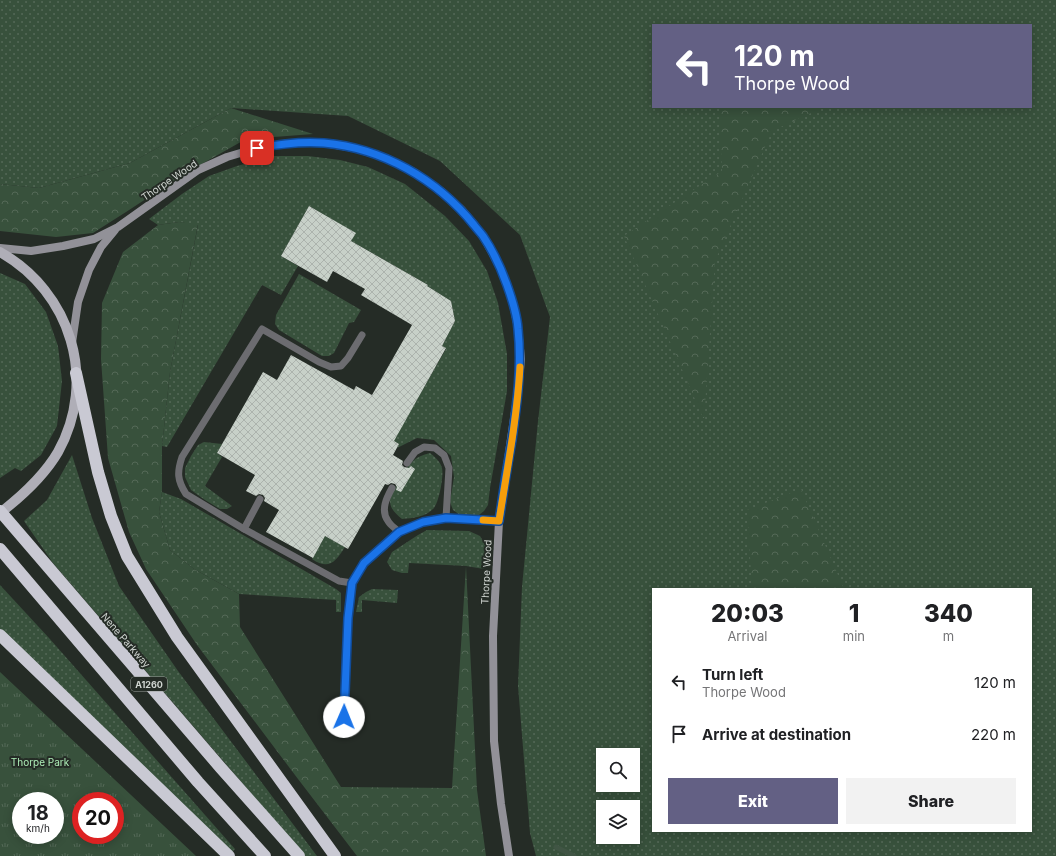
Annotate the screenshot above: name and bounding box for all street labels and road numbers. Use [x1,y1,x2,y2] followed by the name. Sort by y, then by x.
[139,157,199,203] street label: Thorpe Wood
[478,539,494,605] street label: Thorpe Wood
[99,610,153,670] street label: Nene Parkway
[131,677,167,691] road number: A1260

